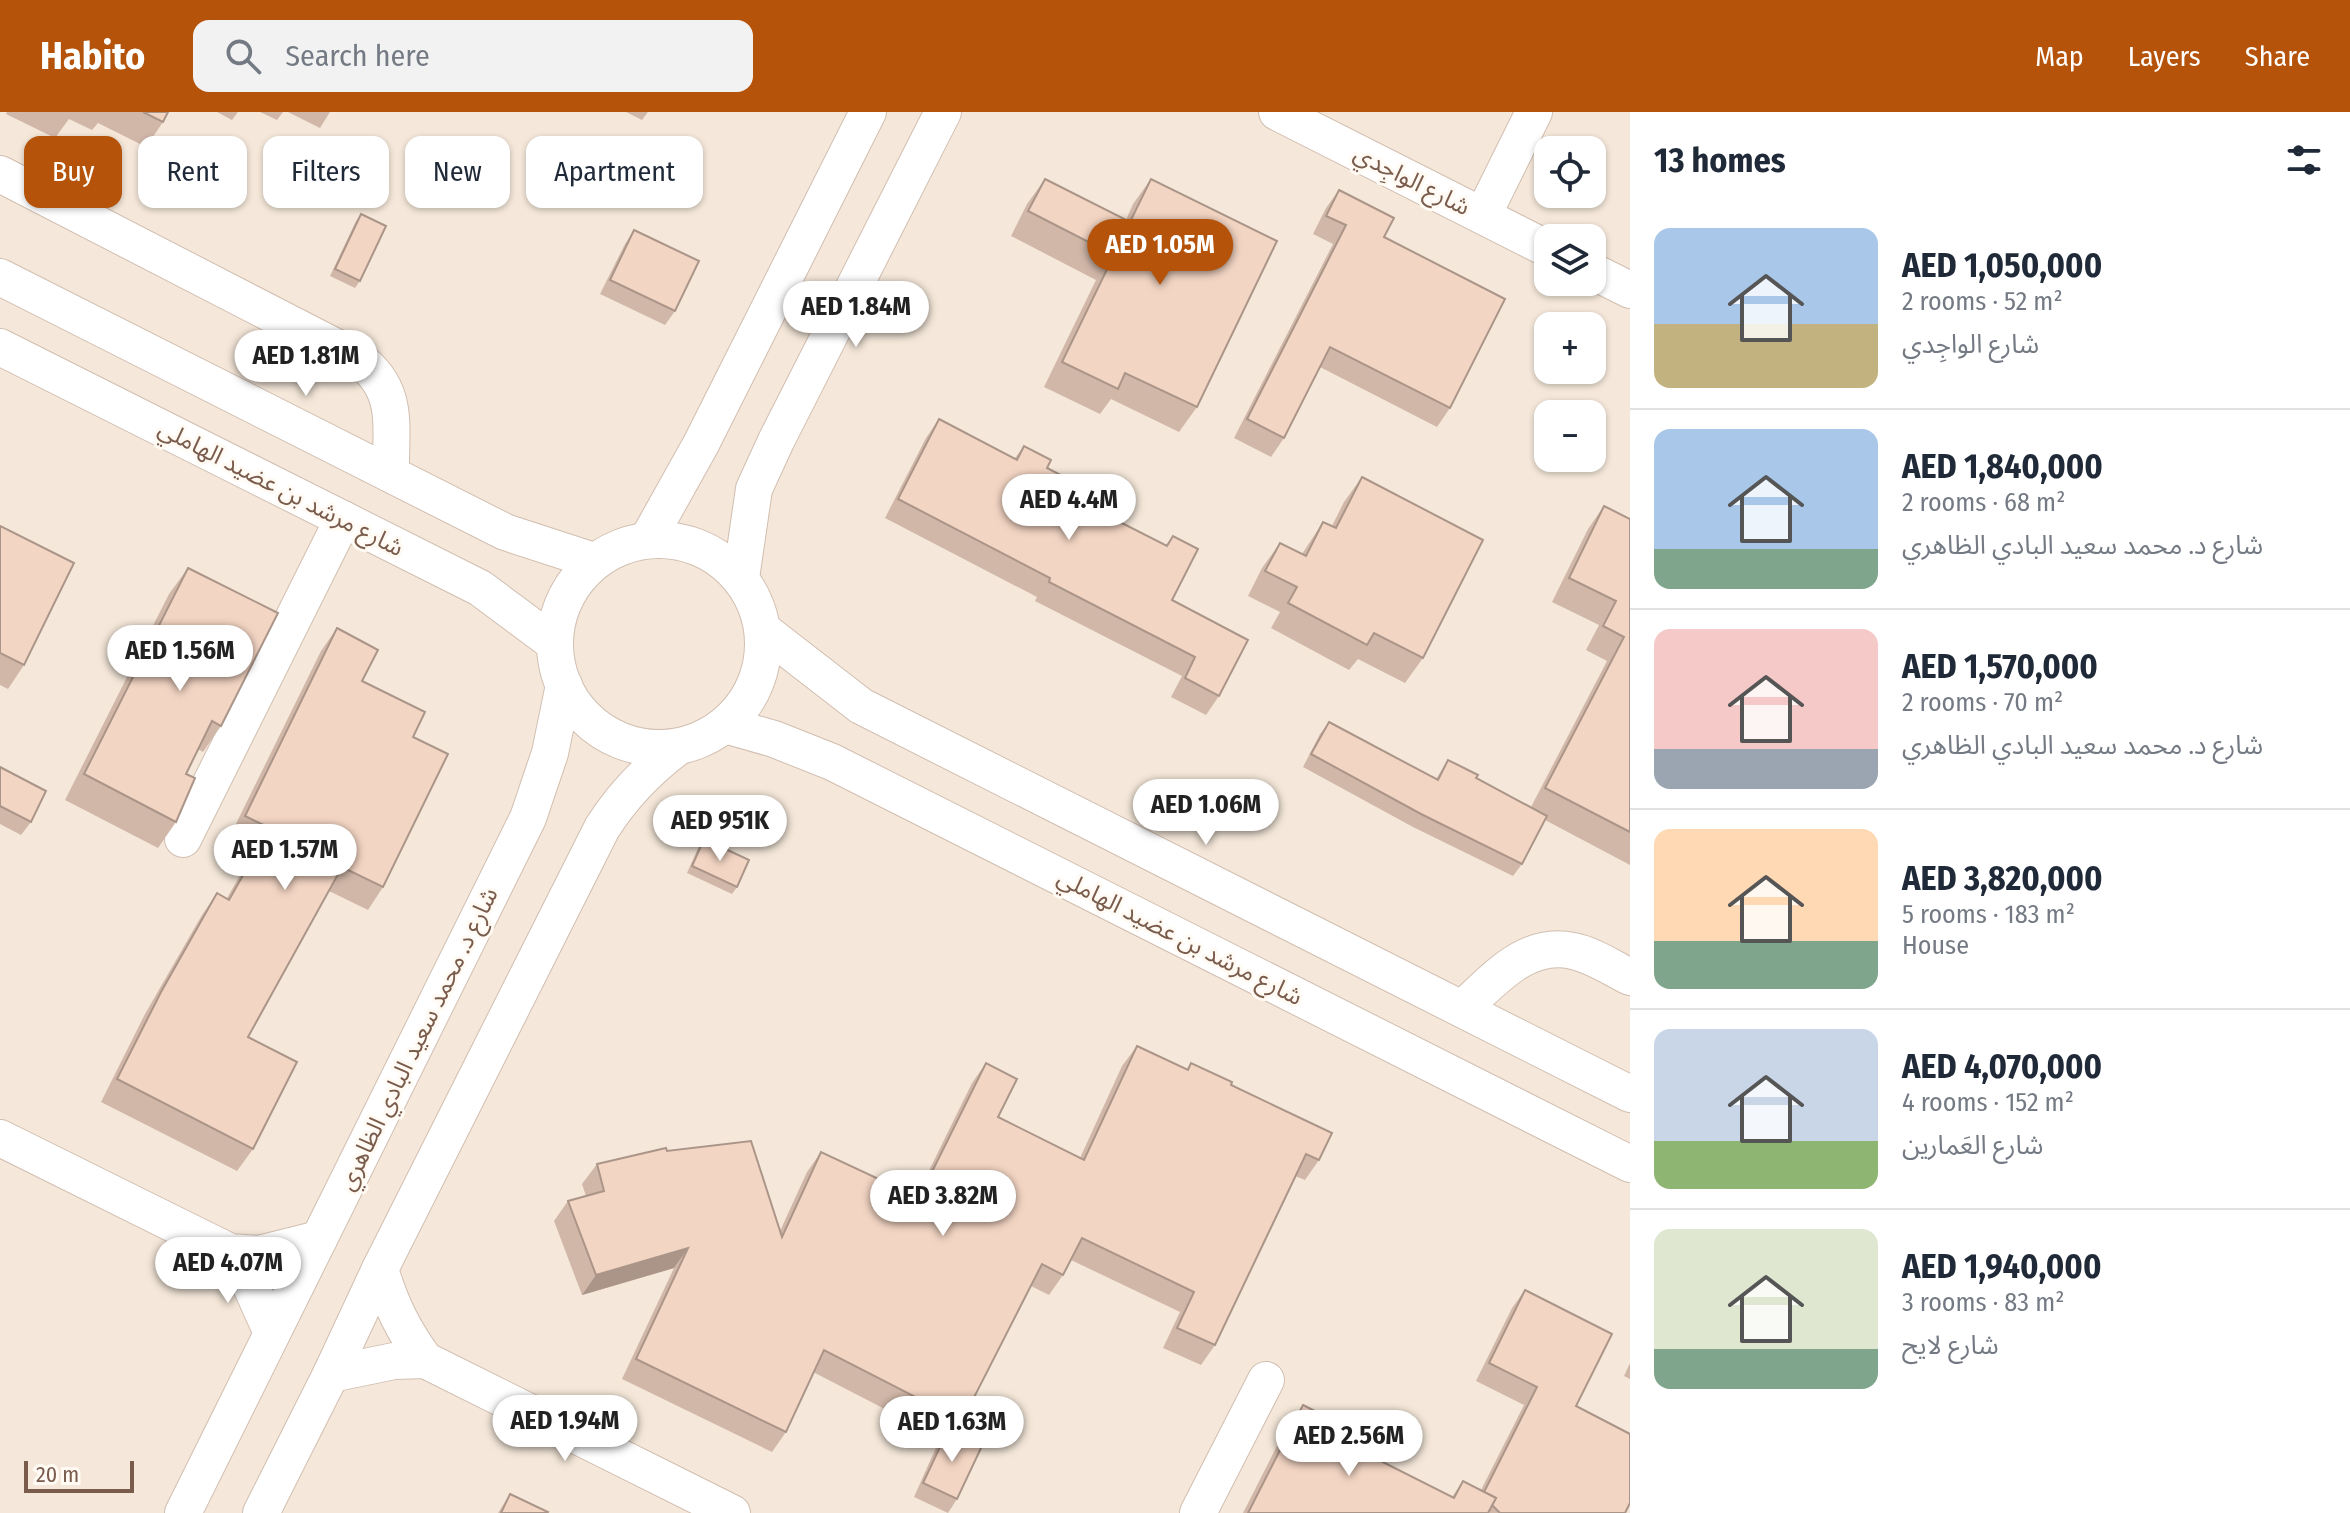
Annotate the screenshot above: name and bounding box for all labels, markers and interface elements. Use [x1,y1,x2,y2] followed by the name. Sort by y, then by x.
[193,20,753,92] search box
[40,33,145,79] text: Habito
[221,34,265,78] icon: search
[285,38,430,74] text: Search here
[2035,40,2084,73] text: Map
[2128,40,2201,73] text: Layers
[2245,40,2310,73] text: Share
[24,136,122,208] chip: Buy
[138,136,247,208] chip: Rent
[263,136,389,208] chip: Filters
[405,136,510,208] chip: New
[526,136,703,208] chip: Apartment
[1534,136,1606,472] map controls
[1534,136,1606,208] button: locate
[2282,138,2326,182] icon: filters
[1347,139,1475,225] street label: شارع الواجِدي
[1654,140,1786,181] text: 13 homes
[1068,219,1252,287] pin: AED 1.05M
[1534,224,1606,296] button: layers
[1105,229,1215,260] text: AED 1.05M
[1902,245,2102,286] text: AED 1,050,000
[1718,260,1814,356] icon: home
[764,281,948,349] pin: AED 1.84M
[1902,286,2063,317] text: 2 rooms · 52 m²
[801,291,911,322] text: AED 1.84M
[1534,312,1606,384] button: +
[1902,329,2039,360] text: شارع الواجِدي
[214,330,398,398] pin: AED 1.81M
[252,340,360,371] text: AED 1.81M
[1534,400,1606,472] button: −
[152,414,408,566] street label: شارع مرشد بن عضيد الهاملي
[1902,446,2103,487] text: AED 1,840,000
[1718,461,1814,557] icon: home
[986,474,1152,542] pin: AED 4.4M
[1020,484,1118,515] text: AED 4.4M
[1902,487,2065,518] text: 2 rooms · 68 m²
[1902,530,2263,561] text: شارع د. محمد سعيد البادي الظاهري
[88,625,272,693] pin: AED 1.56M
[125,635,235,666] text: AED 1.56M
[1902,646,2098,687] text: AED 1,570,000
[1718,661,1814,757] icon: home
[1902,687,2063,718] text: 2 rooms · 70 m²
[1902,730,2263,761] text: شارع د. محمد سعيد البادي الظاهري
[1114,779,1298,847] pin: AED 1.06M
[1151,789,1261,820] text: AED 1.06M
[637,795,803,863] pin: AED 951K
[671,805,769,836] text: AED 951K
[193,824,377,892] pin: AED 1.57M
[232,834,338,865] text: AED 1.57M
[1902,858,2103,899] text: AED 3,820,000
[1718,861,1814,957] icon: home
[1051,863,1307,1015] street label: شارع مرشد بن عضيد الهاملي
[332,883,508,1197] street label: شارع د. محمد سعيد البادي الظاهري
[1902,899,2075,930] text: 5 rooms · 183 m²
[1902,930,1969,961] text: House
[1902,1046,2102,1087] text: AED 4,070,000
[1718,1061,1814,1157] icon: home
[1902,1087,2074,1118] text: 4 rooms · 152 m²
[1902,1130,2043,1161] text: شارع العَمارين
[851,1170,1035,1238] pin: AED 3.82M
[888,1180,998,1211] text: AED 3.82M
[136,1237,320,1305] pin: AED 4.07M
[1902,1246,2101,1287] text: AED 1,940,000
[173,1247,283,1278] text: AED 4.07M
[1718,1261,1814,1357] icon: home
[1902,1287,2064,1318] text: 3 rooms · 83 m²
[1902,1330,1999,1361] text: شارع لايح
[473,1395,657,1463] pin: AED 1.94M
[860,1396,1044,1464] pin: AED 1.63M
[510,1405,620,1436] text: AED 1.94M
[898,1406,1006,1437] text: AED 1.63M
[1257,1410,1441,1478] pin: AED 2.56M
[1294,1420,1404,1451] text: AED 2.56M
[24,1457,134,1493] scale bar
[36,1461,79,1488] text: 20 m

